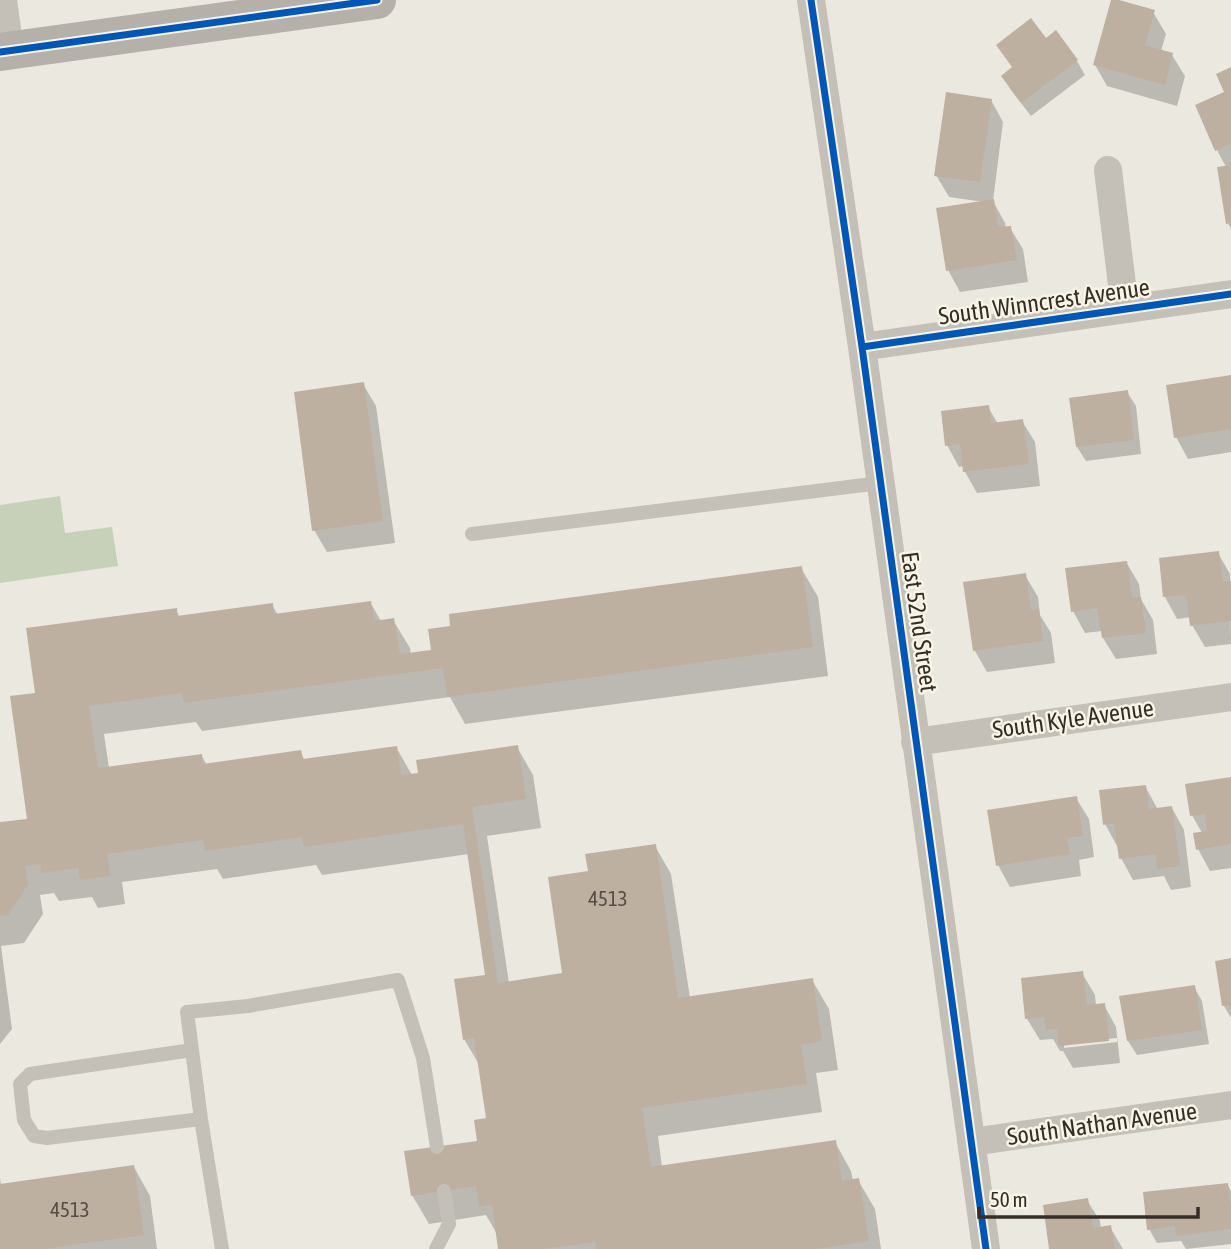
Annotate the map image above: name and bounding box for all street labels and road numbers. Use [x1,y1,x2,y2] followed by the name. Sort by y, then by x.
[937,273,1151,330] street label: South Winncrest Avenue
[896,550,943,694] street label: East 52nd Street
[991,694,1155,743] street label: South Kyle Avenue
[1005,1097,1198,1150] street label: South Nathan Avenue

